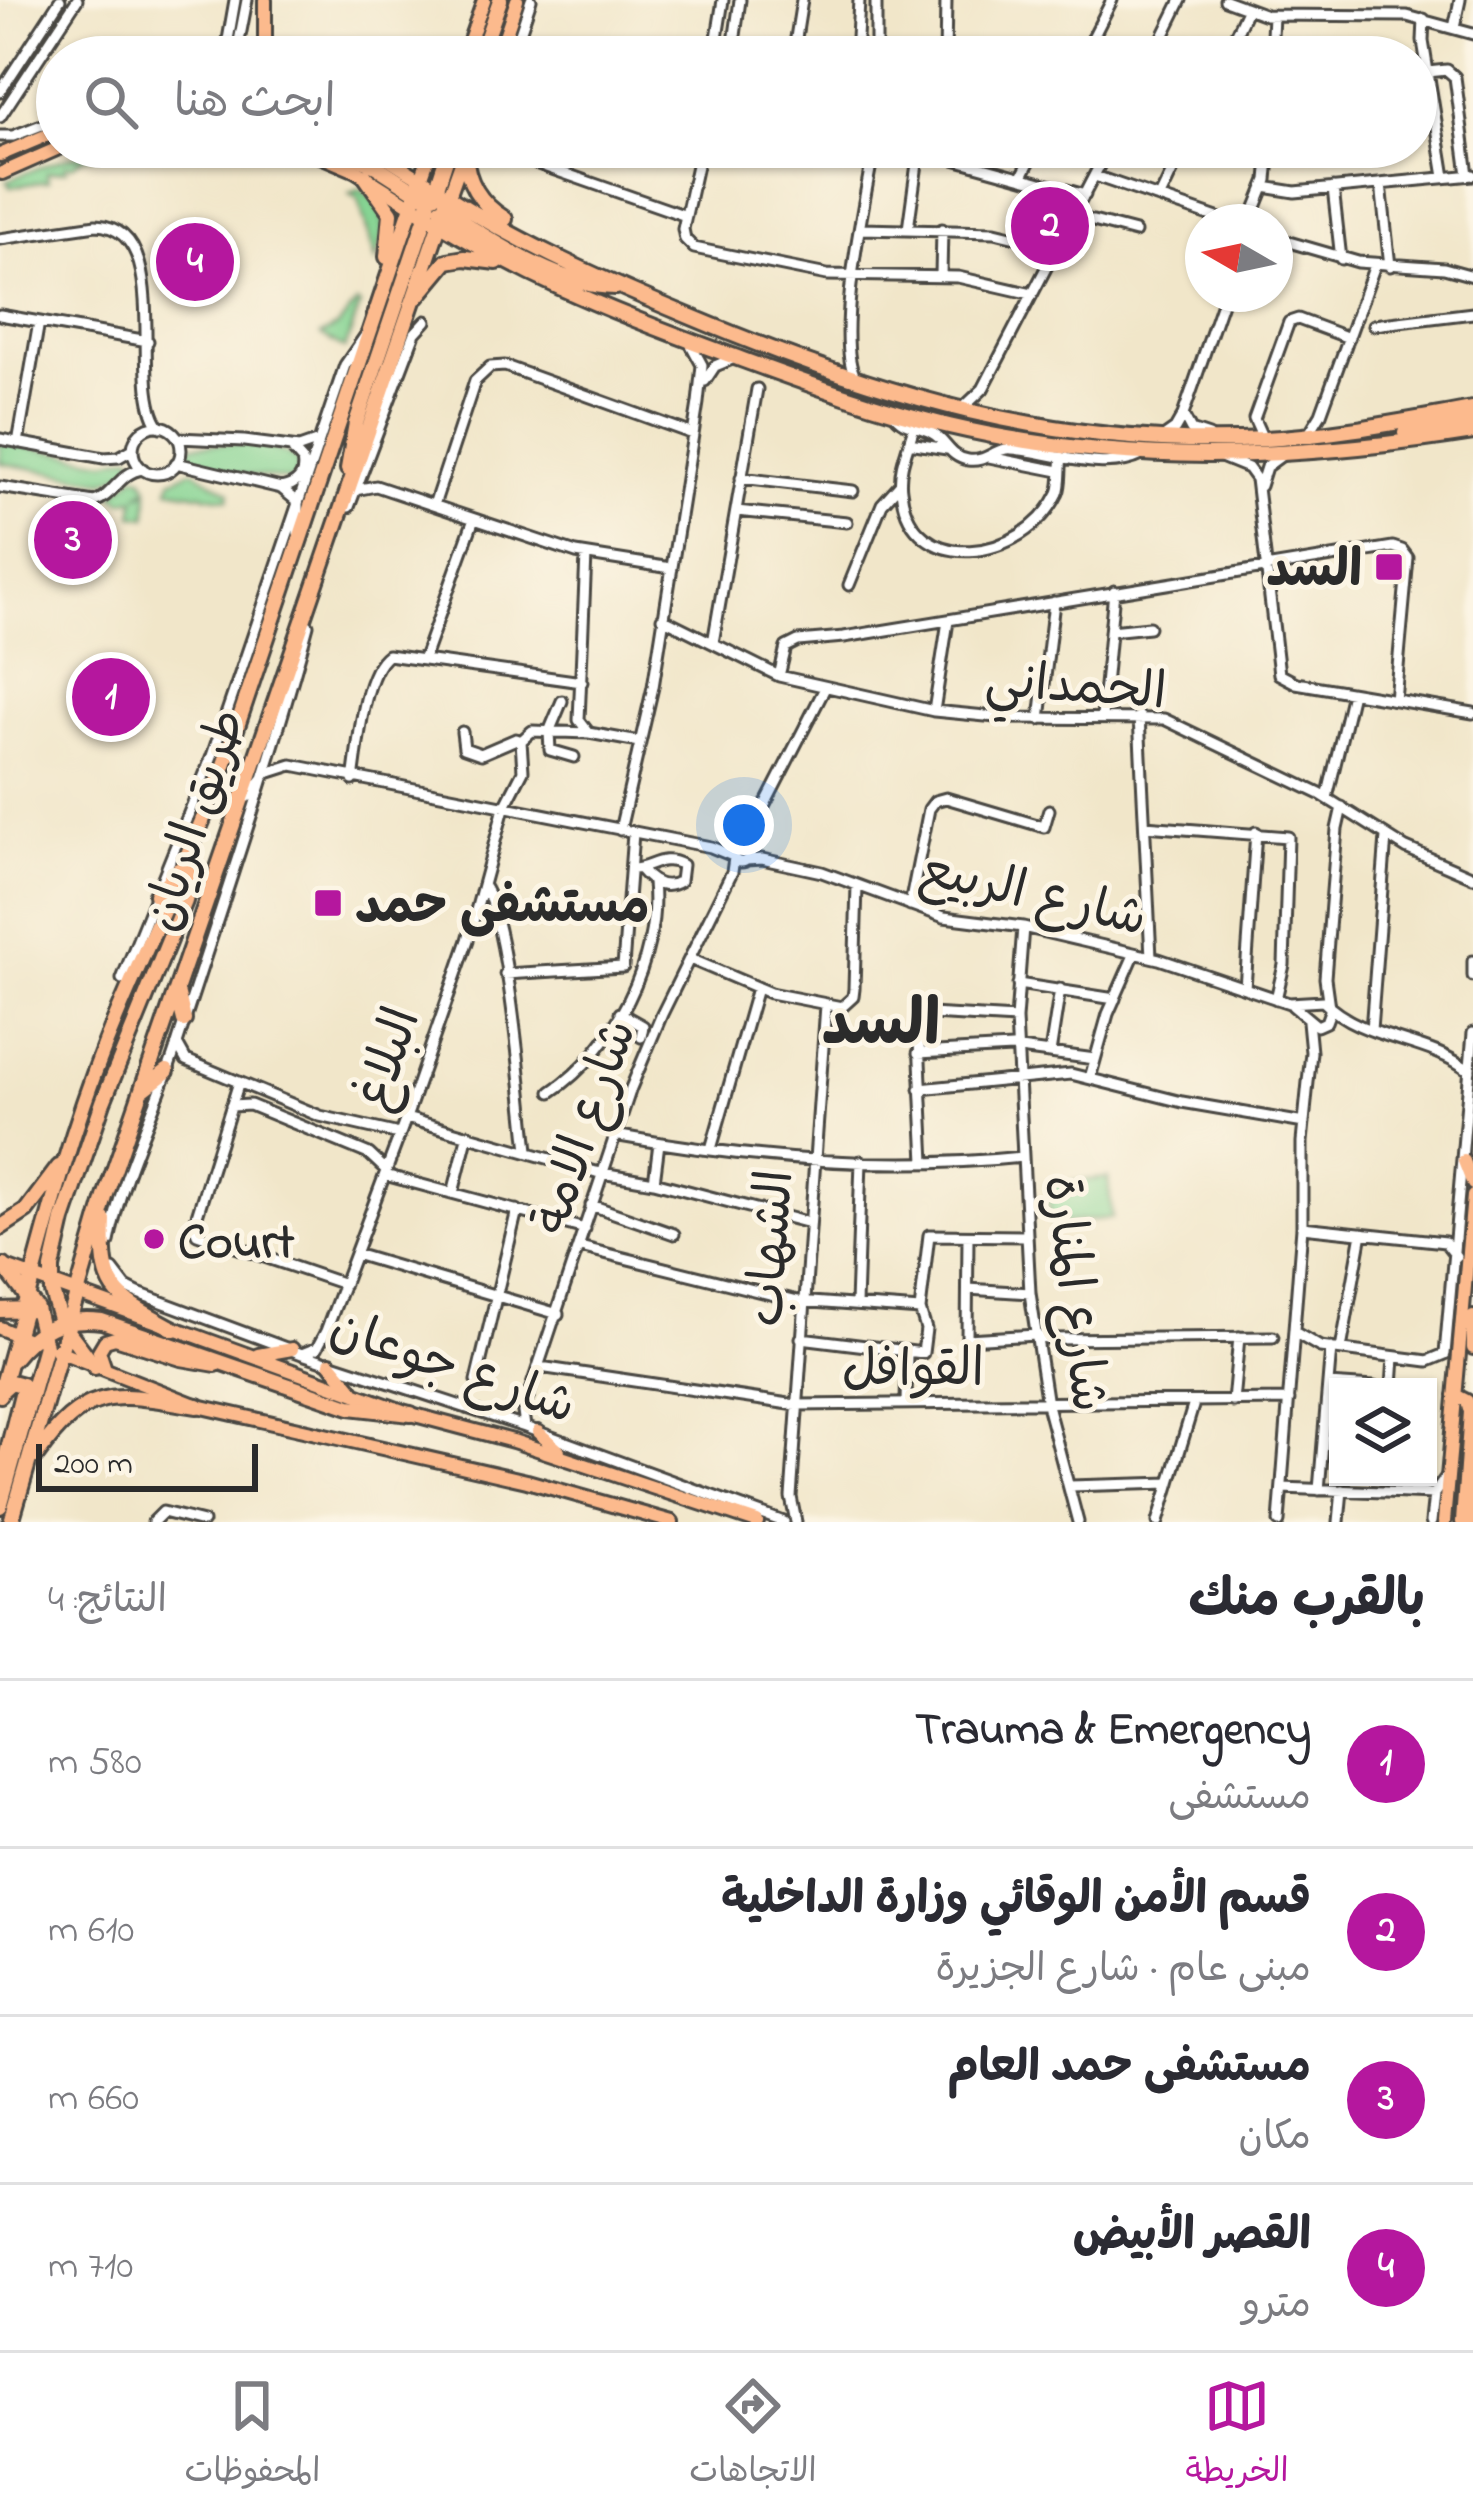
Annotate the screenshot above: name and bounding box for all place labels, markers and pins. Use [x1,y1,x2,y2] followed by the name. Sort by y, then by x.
[1011,181,1089,271] pin: 2
[156,217,234,307] pin: 4
[34,495,112,585] pin: 3
[1266,535,1362,610] place label: السد
[1373,551,1405,583] marker: السد
[72,652,150,742] pin: 1
[355,871,650,946] place label: مستشفى حمد
[312,887,344,919] marker: مستشفى حمد
[178,1207,295,1282] place label: Court
[141,1226,167,1252] marker: Court

